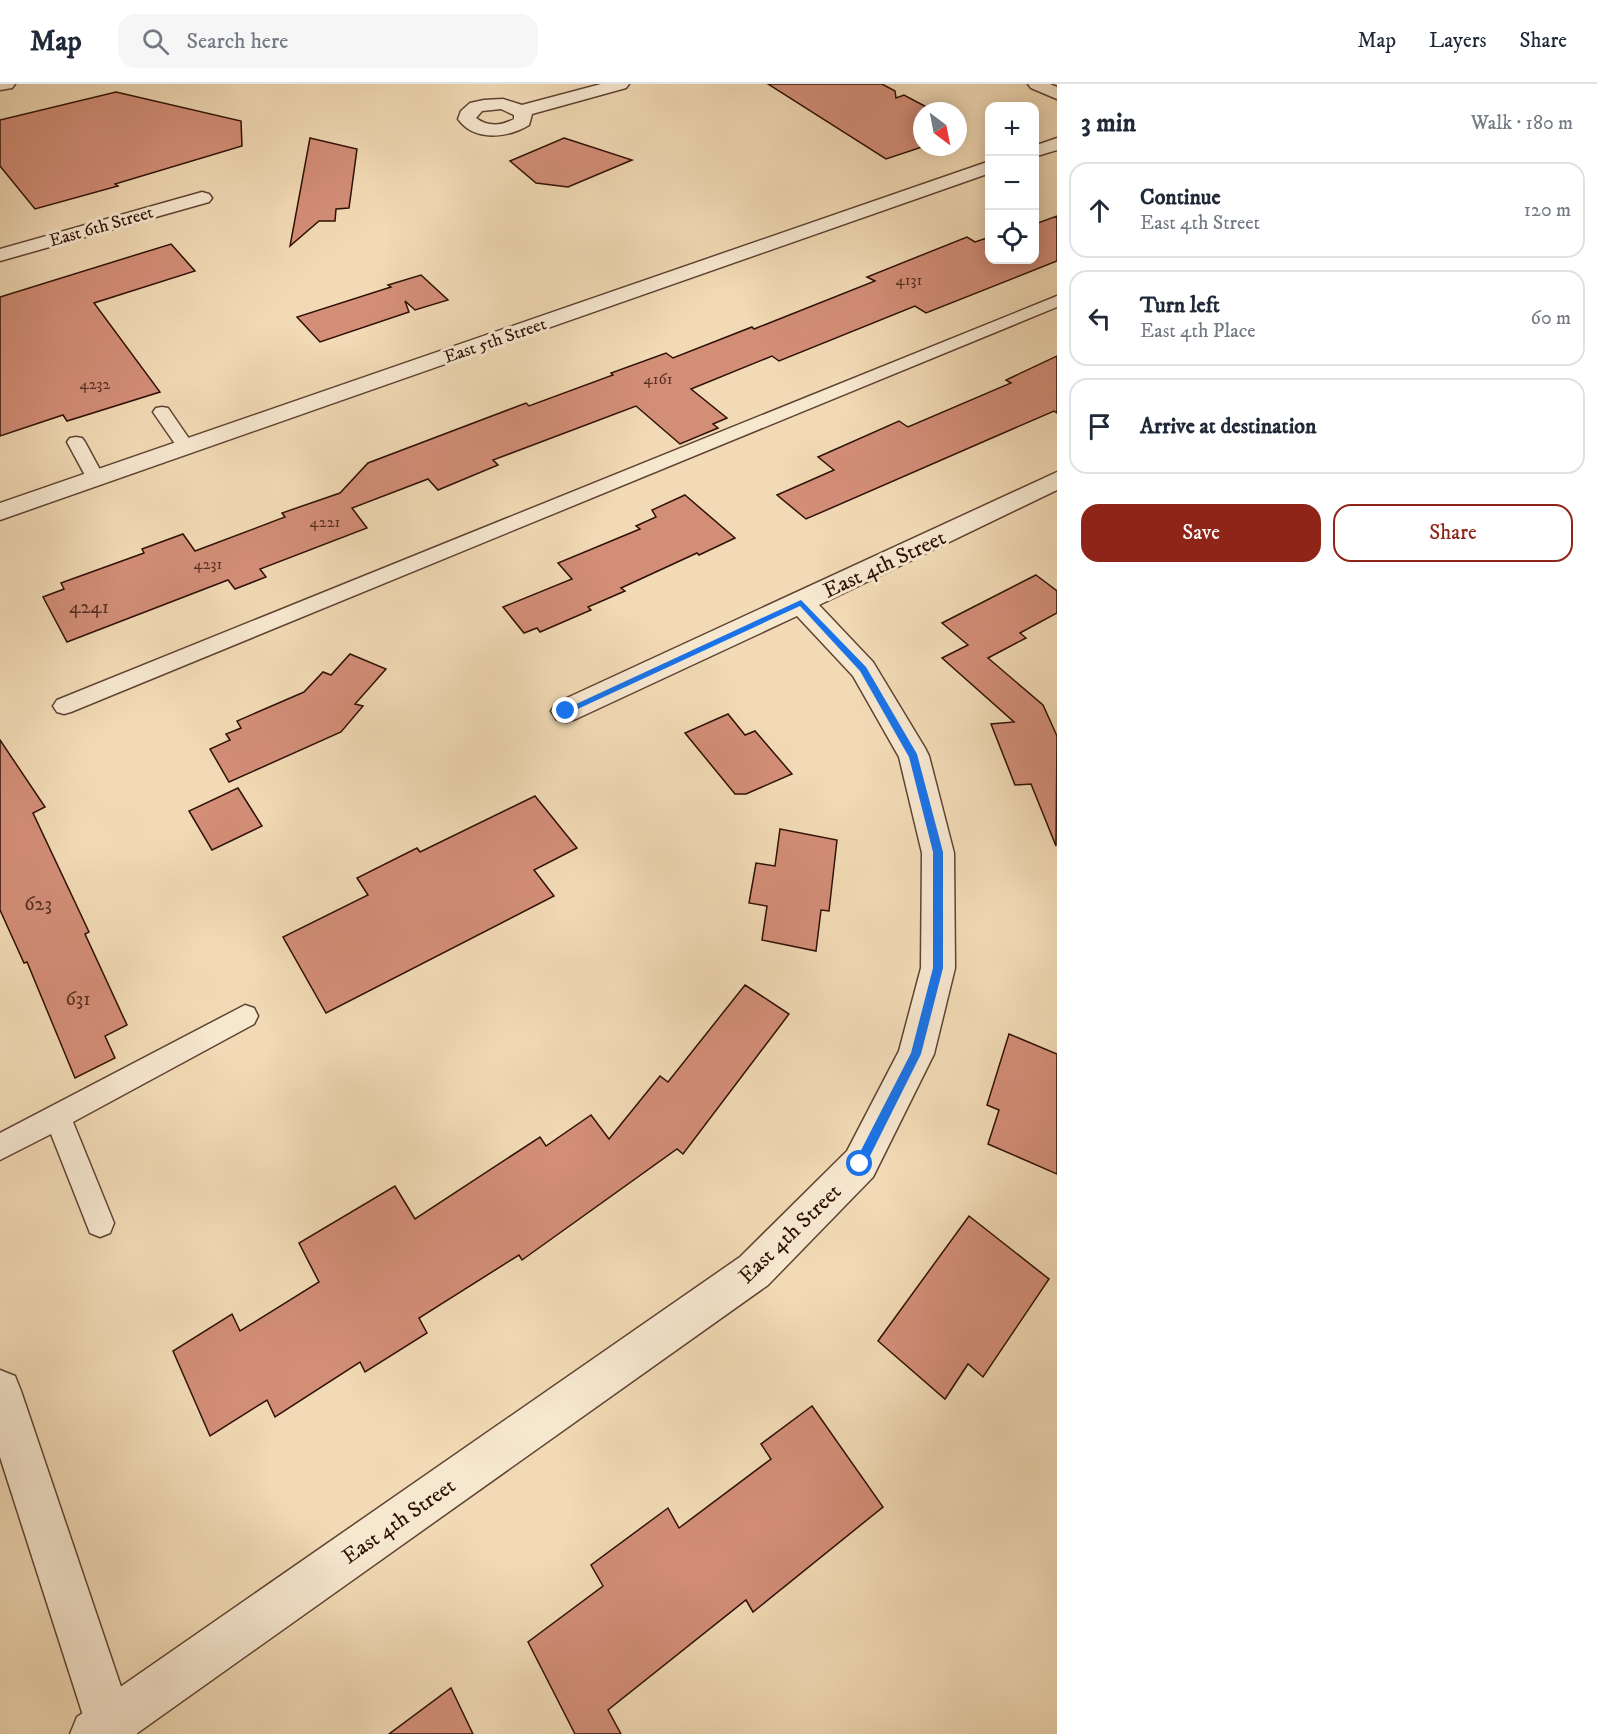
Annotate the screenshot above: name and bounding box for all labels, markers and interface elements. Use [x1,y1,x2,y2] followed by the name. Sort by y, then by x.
[118,14,538,68] search box
[30,24,82,59] text: Map
[139,25,172,58] icon: search
[187,28,288,55] text: Search here
[1357,28,1396,54] text: Map
[1429,28,1487,54] text: Layers
[1520,28,1567,54] text: Share
[913,102,967,156] north arrow
[985,102,1039,264] map controls
[985,102,1039,156] button: +
[1081,107,1136,140] text: 3 min
[1471,111,1573,136] text: Walk · 180 m
[985,156,1039,210] button: −
[1140,184,1221,211] text: Continue
[1083,194,1116,227] icon: ahead
[1524,198,1571,223] text: 120 m
[47,202,156,252] street label: East 6th Street
[985,210,1039,264] button: locate
[1140,211,1260,236] text: East 4th Street
[896,270,923,290] house number: 4131
[1140,292,1220,319] text: Turn left
[1083,302,1116,335] icon: left
[1531,306,1571,331] text: 60 m
[441,313,550,369] street label: East 5th Street
[1140,319,1256,344] text: East 4th Place
[643,369,673,389] house number: 4161
[80,374,111,394] house number: 4232
[1083,410,1116,443] icon: arrive
[1140,413,1317,440] text: Arrive at destination
[1081,504,1321,562] button: Save
[1333,504,1573,562] button: Share
[310,512,341,532] house number: 4221
[819,524,950,604] street label: East 4th Street
[194,554,223,574] house number: 4231
[69,595,109,620] house number: 4241
[552,697,578,723] route end
[24,892,52,917] house number: 623
[65,987,91,1012] house number: 631
[846,1150,872,1176] route start
[733,1179,847,1290] street label: East 4th Street
[337,1472,461,1570] street label: East 4th Street

